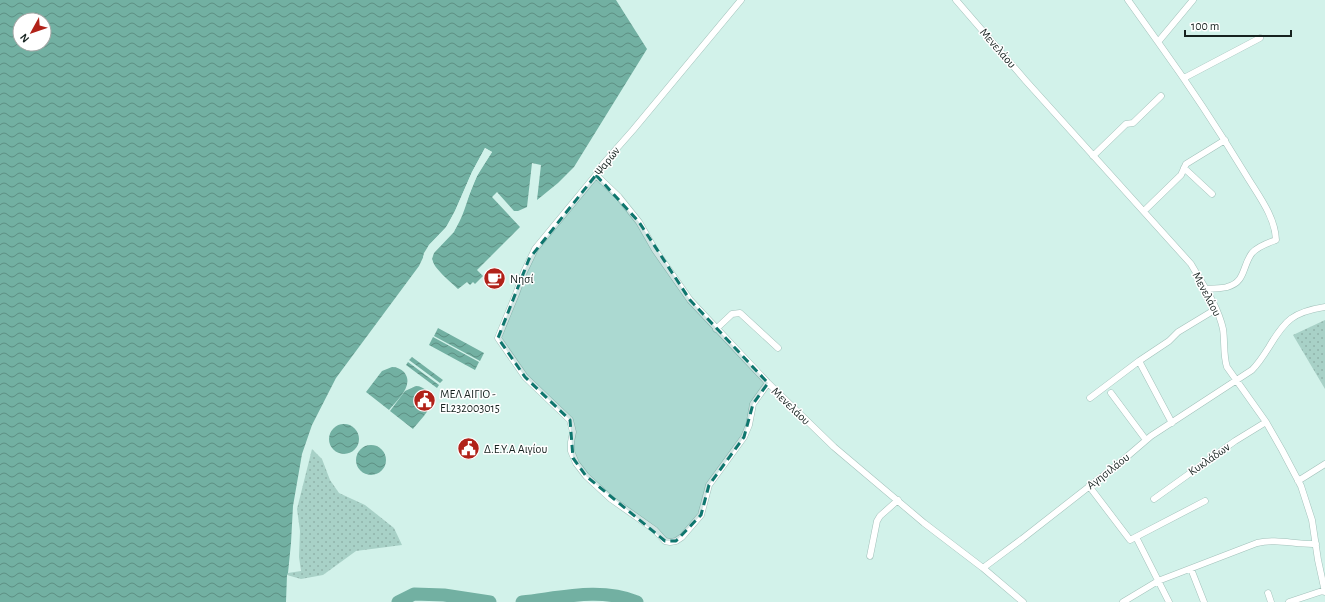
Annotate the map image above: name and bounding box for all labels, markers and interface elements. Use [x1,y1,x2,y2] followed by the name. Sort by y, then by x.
[12,12,52,52] north arrow
[1185,12,1291,38] scale bar
[1191,20,1219,32] text: 100 m
[978,26,1018,70] street label: Μενελάου
[18,32,31,45] text: N
[592,144,622,178] street label: Ψαρών
[481,266,507,292] cafe icon: Νησί
[1190,270,1224,318] street label: Μενελάου
[510,273,534,285] place label: Νησί
[769,385,813,427] street label: Μενελάου
[411,388,437,414] public building icon: ΜΕΛ ΑΙΓΙΟ - EL232003015
[440,388,500,414] place label: ΜΕΛ ΑΙΓΙΟ - EL232003015
[456,436,482,462] public building icon: Δ.Ε.Υ.Α Αιγίου
[1186,440,1232,478] street label: Κυκλάδων
[484,443,547,455] place label: Δ.Ε.Υ.Α Αιγίου
[1084,451,1132,491] street label: Αγησιλάου

